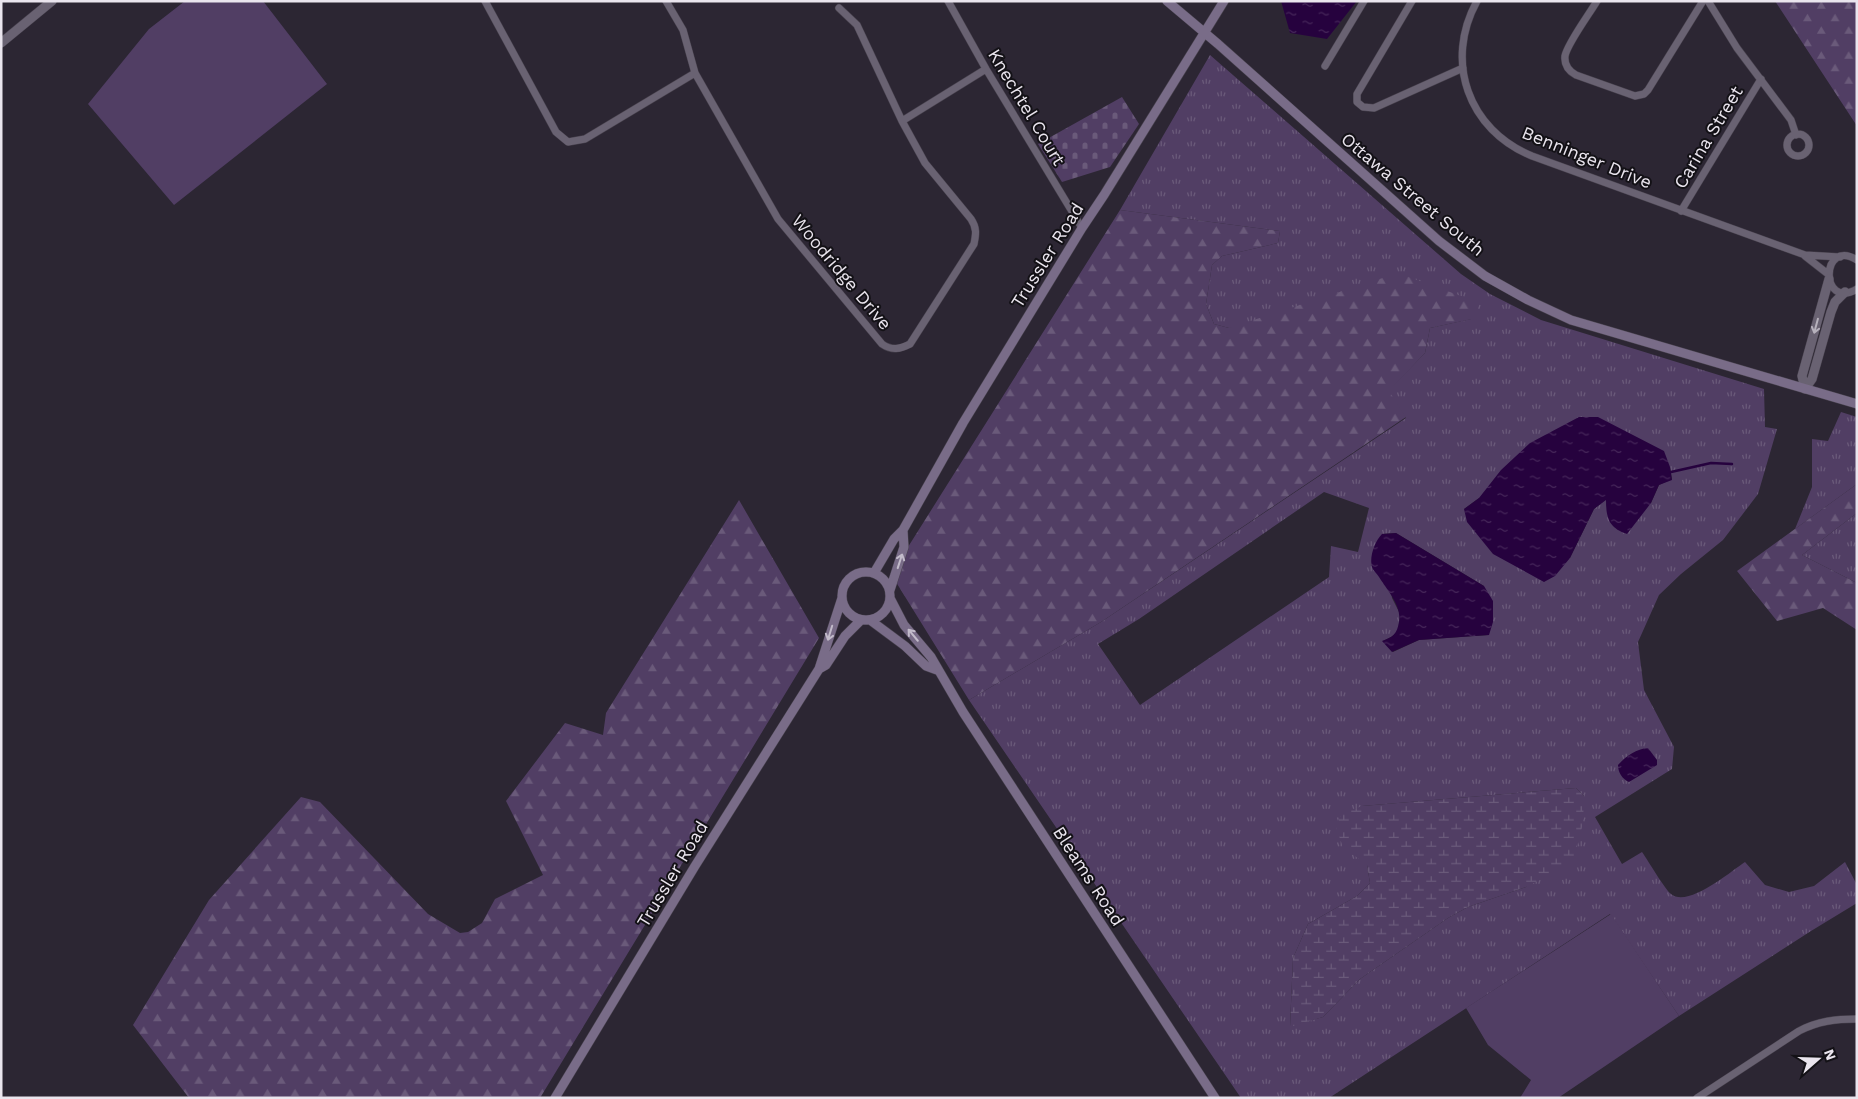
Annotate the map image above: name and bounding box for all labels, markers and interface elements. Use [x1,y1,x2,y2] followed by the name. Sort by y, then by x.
[984,45,1070,169] street label: Knechtel Court
[1669,82,1747,192] street label: Carina Street
[1519,121,1655,193] street label: Benninger Drive
[1337,128,1489,260] street label: Ottawa Street South
[1006,199,1088,311] street label: Trussler Road
[788,210,896,334] street label: Woodridge Drive
[1811,317,1820,333] one-way arrow
[895,553,905,569] one-way arrow
[825,625,835,641] one-way arrow
[907,629,918,642] one-way arrow
[632,817,712,931] street label: Trussler Road
[1049,822,1129,930] street label: Bleams Road
[1793,1034,1843,1084] north arrow
[1821,1047,1840,1062] text: N

